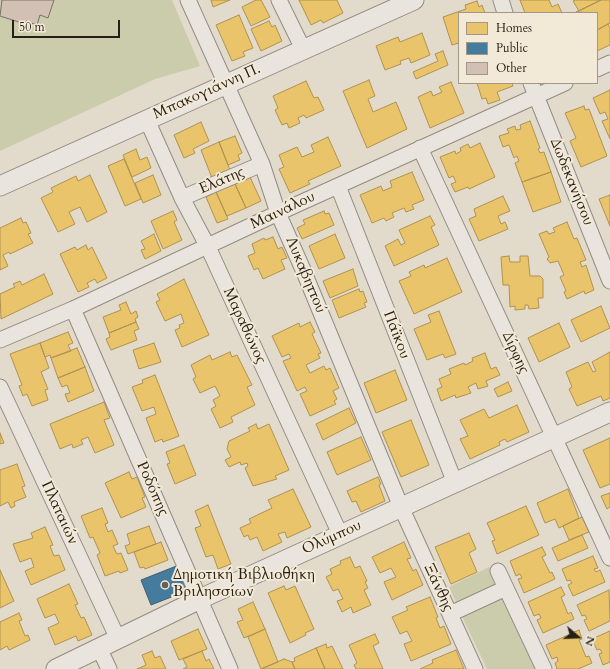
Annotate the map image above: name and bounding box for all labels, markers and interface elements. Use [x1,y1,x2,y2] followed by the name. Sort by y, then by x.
[14,12,122,38] scale bar
[458,12,598,84] legend
[19,19,45,35] text: 50 m
[496,20,532,36] text: Homes
[496,40,528,56] text: Public
[150,60,264,124] street label: Μπακογιάννη Π.
[496,60,527,76] text: Other
[545,136,597,228] street label: Δωδεκανήσου
[197,163,247,199] street label: Ελάτης
[248,188,318,234] street label: Μαινάλου
[281,234,329,316] street label: Λυκαβηττού
[219,285,269,367] street label: Μαραθώνος
[379,309,413,361] street label: Πάϊκου
[497,329,533,377] street label: Δίρφης
[132,459,172,519] street label: Ροδόπης
[37,478,81,548] street label: Πλαταιών
[299,517,365,559] street label: Ολύμπου
[419,561,457,615] street label: Ξάνθης
[173,567,315,602] place label: Δημοτική Βιβλιοθήκη Βριλησσίων
[160,580,170,590] marker: Δημοτική Βιβλιοθήκη Βριλησσίων
[558,617,598,657] north arrow
[581,634,598,648] text: N

